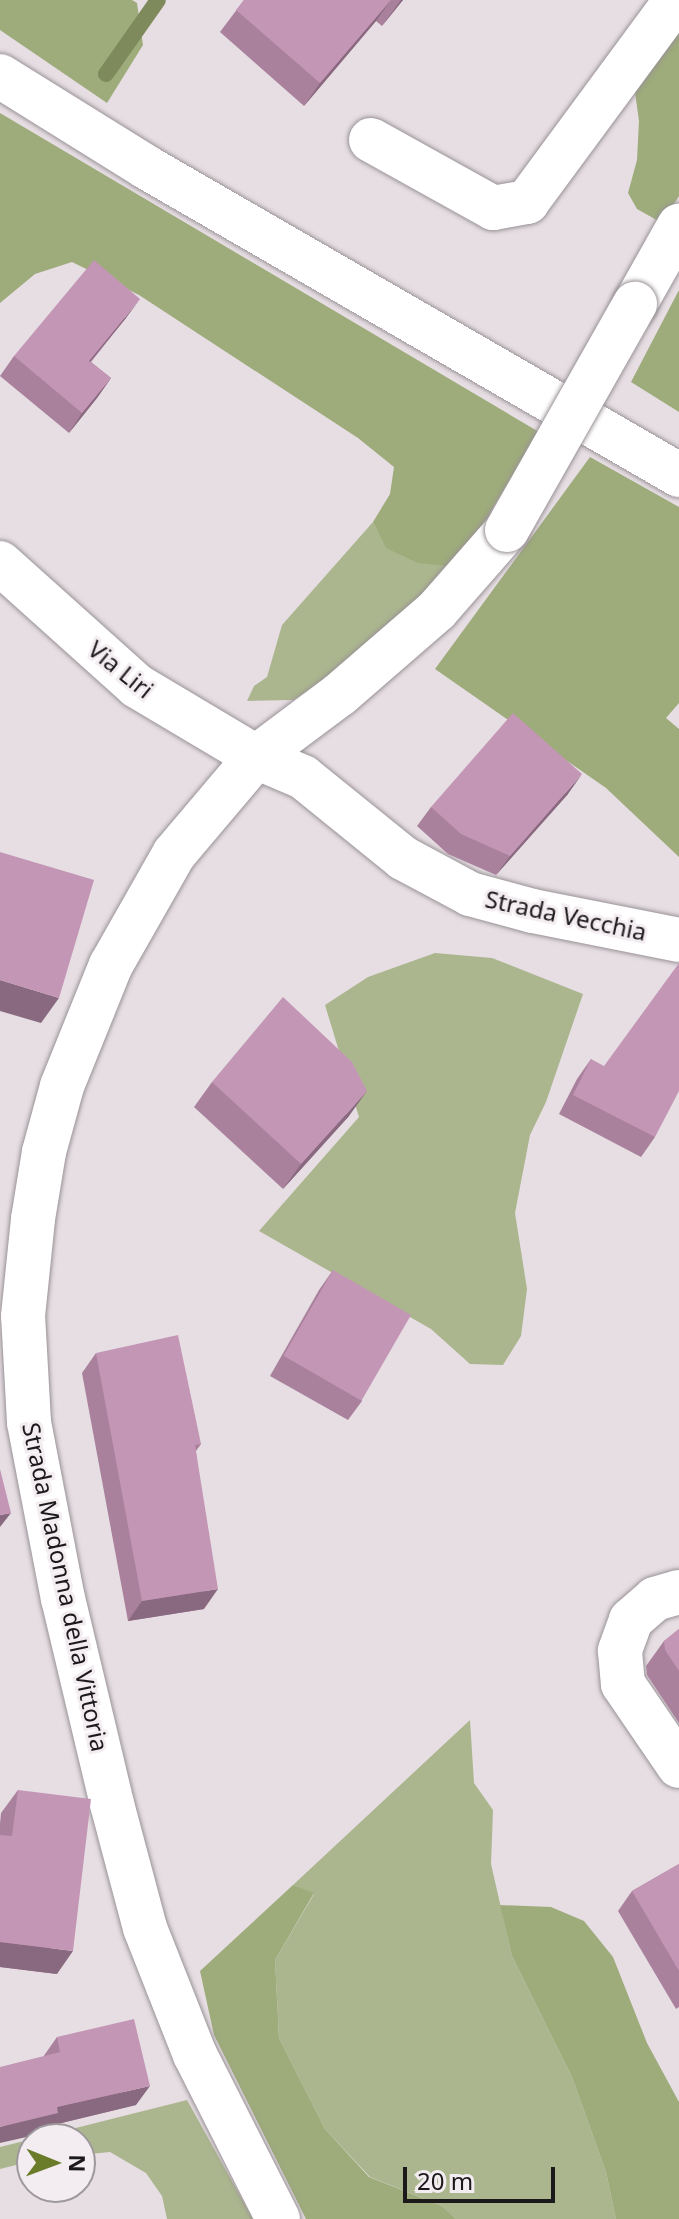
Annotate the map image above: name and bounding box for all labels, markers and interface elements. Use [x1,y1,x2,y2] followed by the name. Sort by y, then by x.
[83,634,159,704] street label: Via Liri
[483,884,649,946] street label: Strada Vecchia
[17,1420,115,1754] street label: Strada Madonna della Vittoria
[16,2123,96,2203] north arrow
[407,2151,559,2201] scale bar
[63,2154,93,2173] text: N
[417,2164,473,2197] text: 20 m

